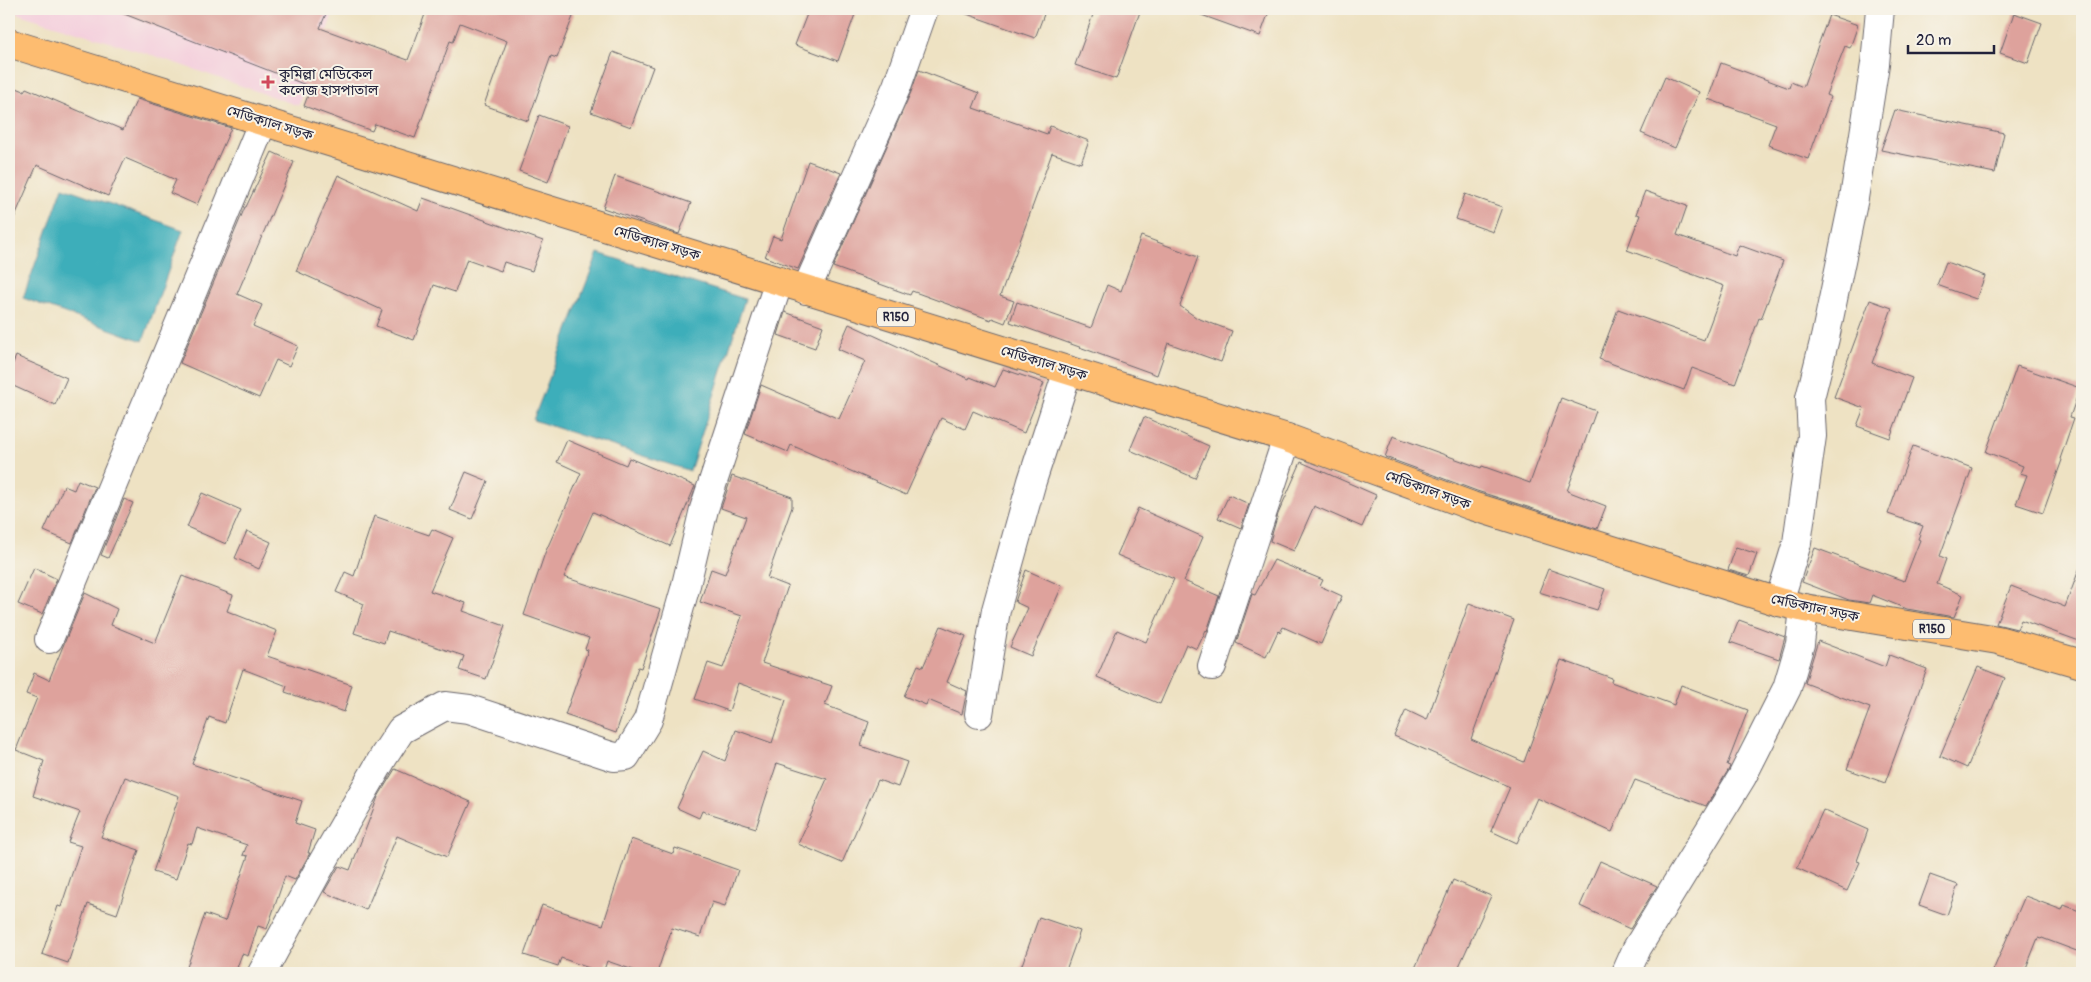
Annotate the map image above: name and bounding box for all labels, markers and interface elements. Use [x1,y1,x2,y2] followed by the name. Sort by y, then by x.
[1908,22,1995,54] scale bar
[1916,31,1951,50] text: 20 m
[278,66,379,99] place label: কুমিল্লা মেডিকেল কলেজ হাসপাতাল
[261,75,275,89] marker: কুমিল্লা মেডিকেল কলেজ হাসপাতাল
[225,102,316,144] street label: মেডিক্যাল সড়ক
[612,222,703,264] street label: মেডিক্যাল সড়ক
[877,308,915,326] road number: R150
[999,342,1090,384] street label: মেডিক্যাল সড়ক
[1383,467,1474,514] street label: মেডিক্যাল সড়ক
[1770,590,1861,626] street label: মেডিক্যাল সড়ক
[1913,620,1951,638] road number: R150

